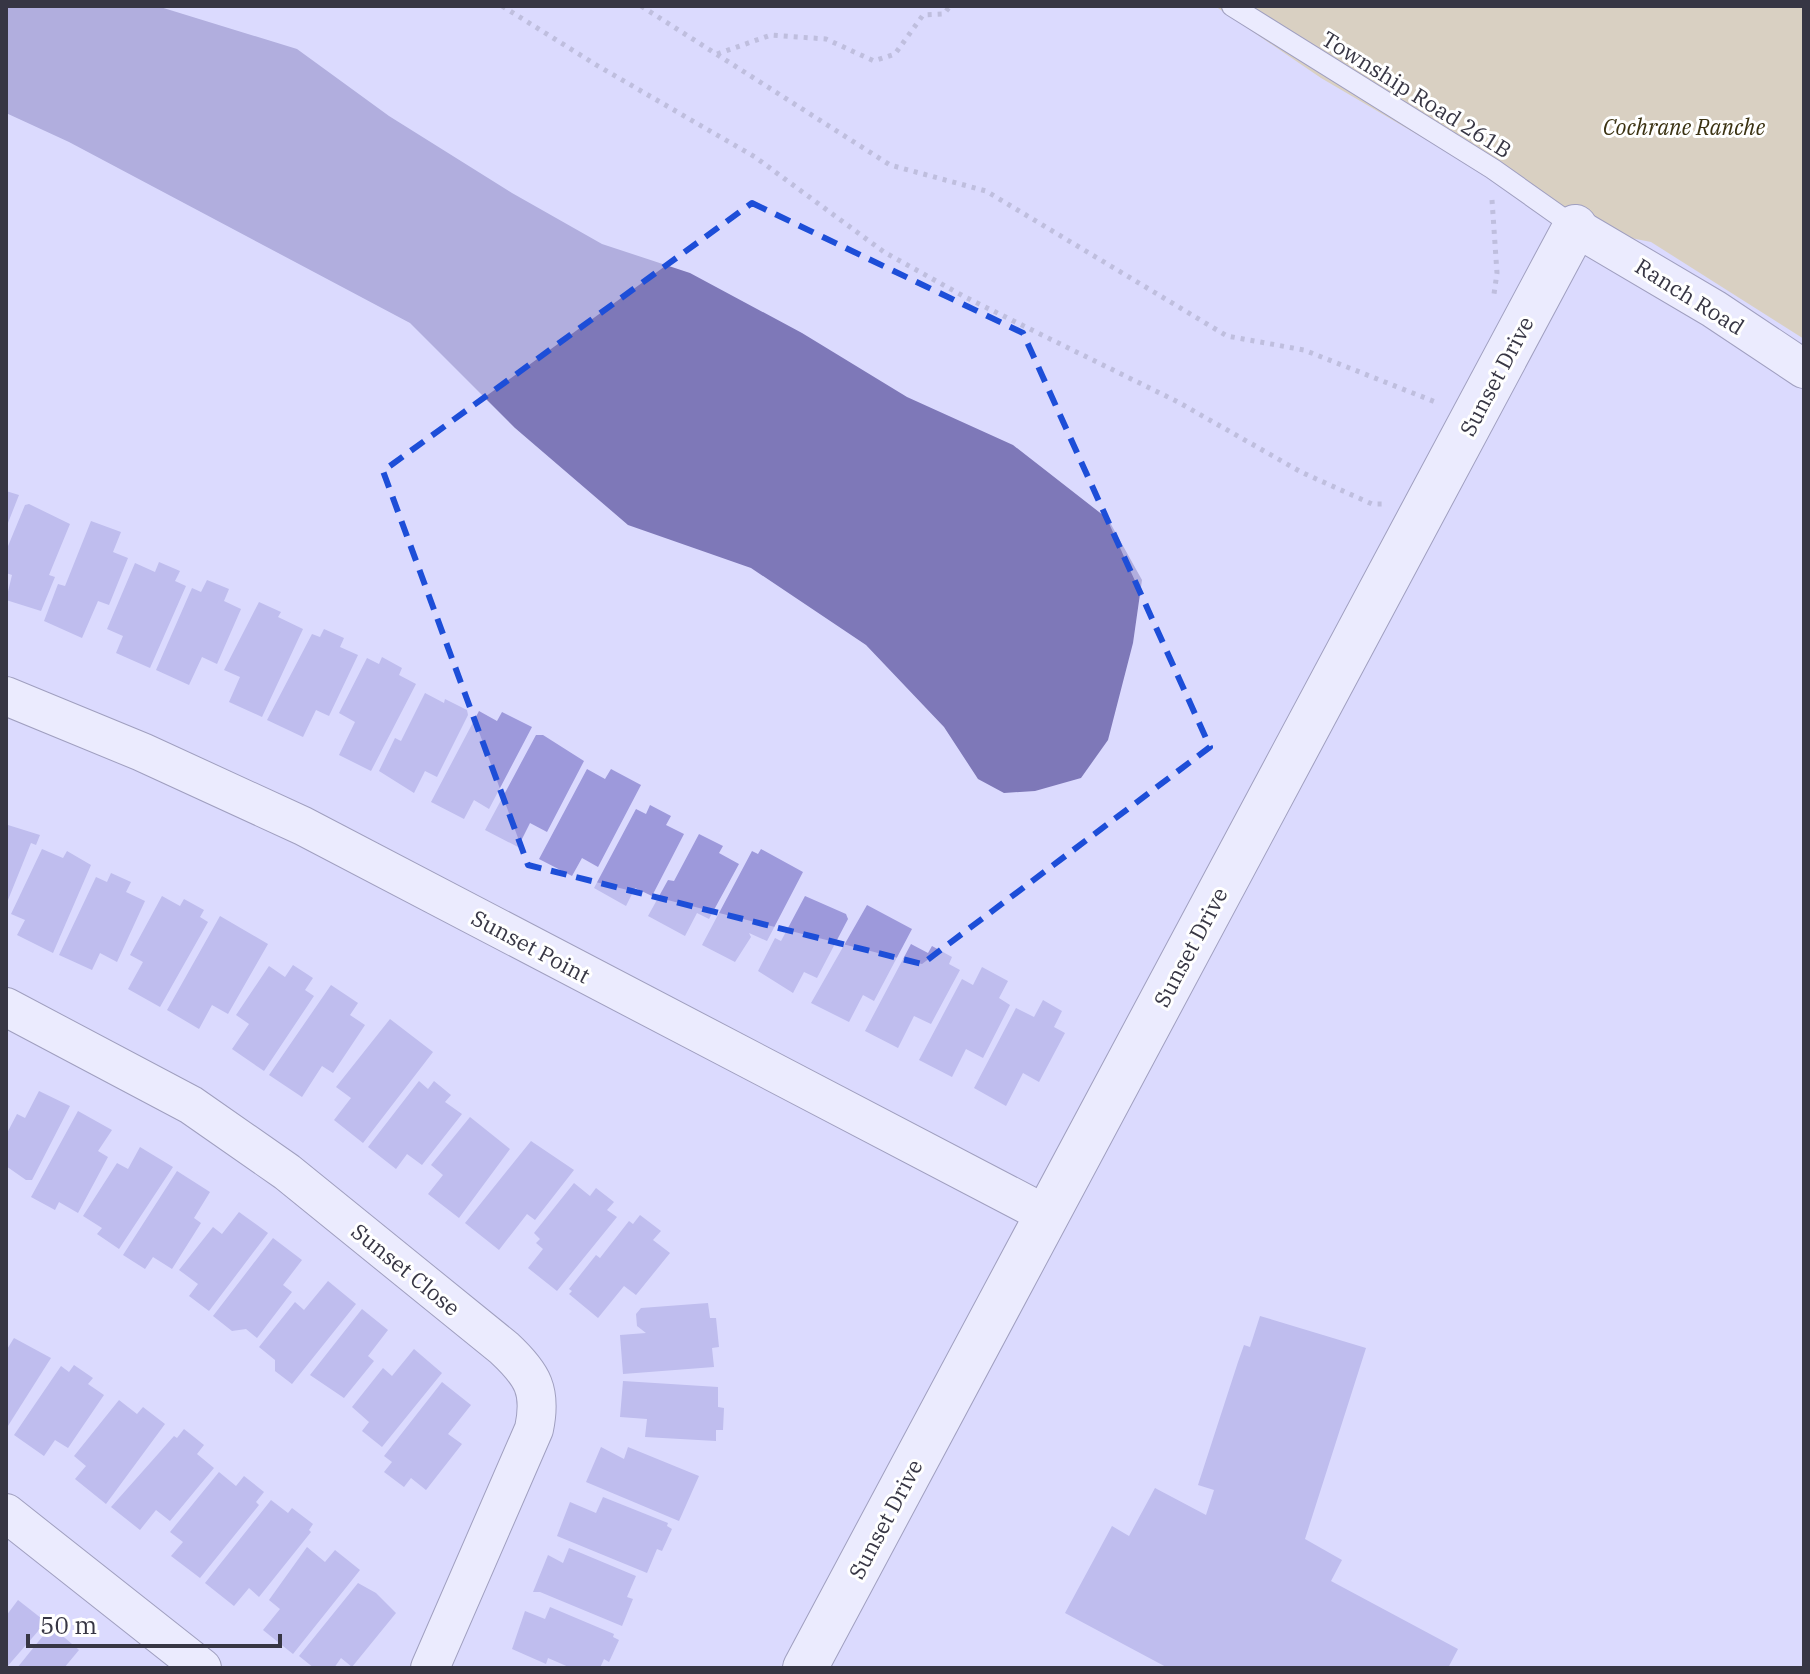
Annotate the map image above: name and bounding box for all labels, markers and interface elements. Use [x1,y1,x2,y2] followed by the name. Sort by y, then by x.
[1317,24,1517,164] street label: Township Road 261B
[1603,112,1765,141] park label: Cochrane Ranche
[1630,251,1750,341] street label: Ranch Road
[1452,311,1540,441] street label: Sunset Drive
[1146,882,1234,1012] street label: Sunset Drive
[467,903,596,990] street label: Sunset Point
[346,1216,466,1322] street label: Sunset Close
[841,1454,929,1584] street label: Sunset Drive
[28,1598,280,1648] scale bar
[40,1609,97,1641] text: 50 m

